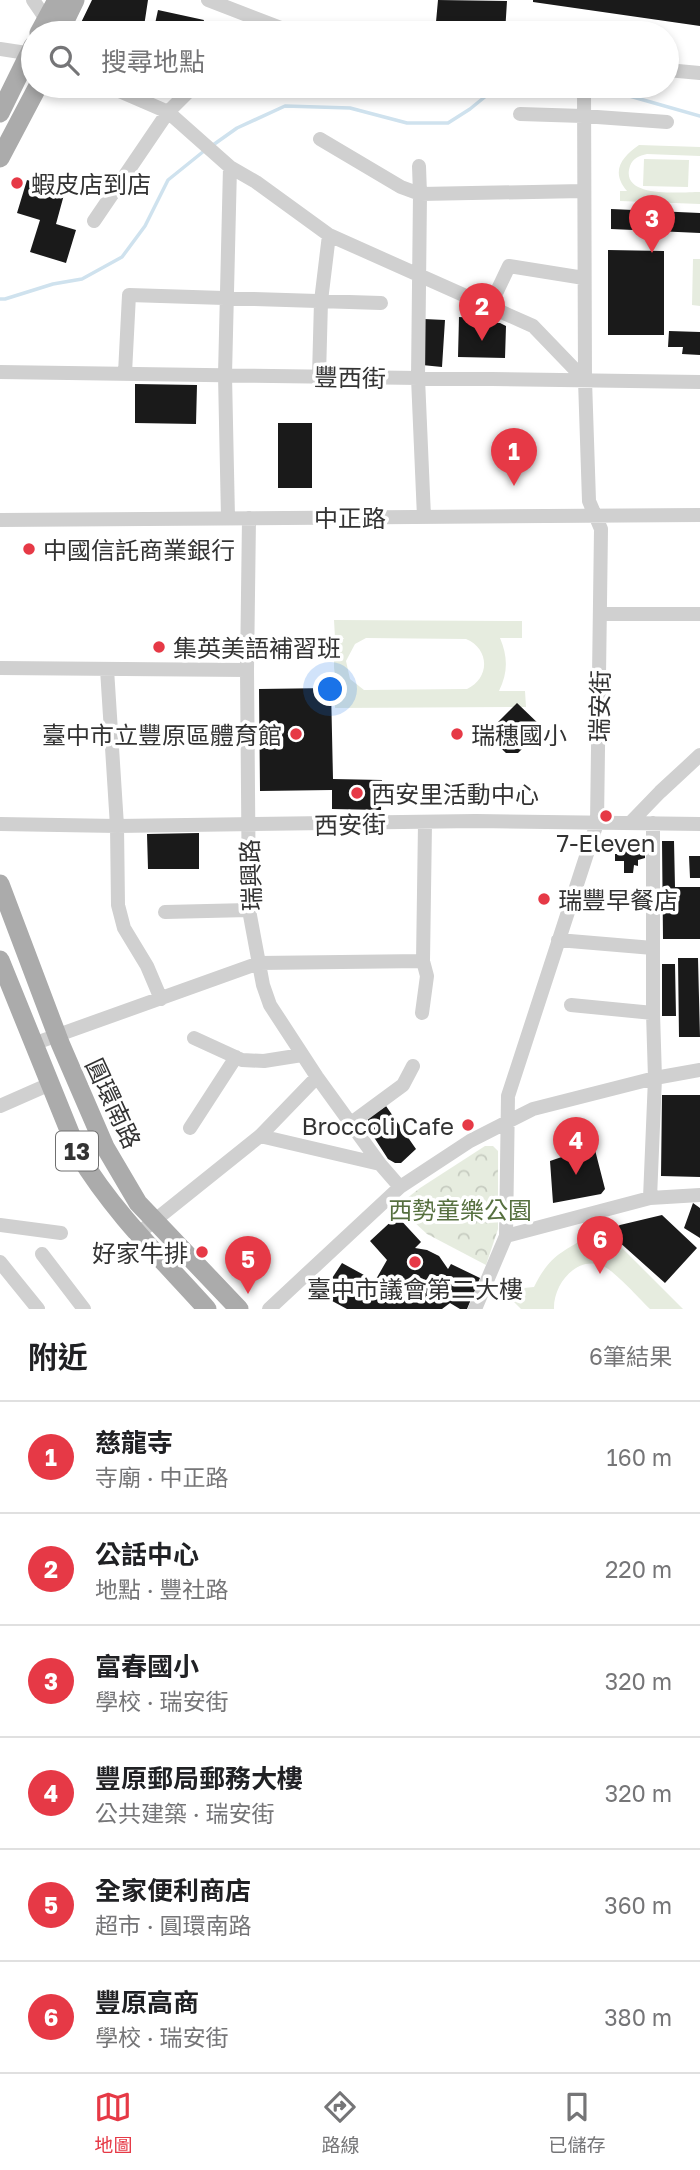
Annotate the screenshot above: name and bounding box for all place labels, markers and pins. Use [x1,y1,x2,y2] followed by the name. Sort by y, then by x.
[31,169,151,198] place label: 蝦皮店到店
[9,175,25,191] marker: 蝦皮店到店
[629,195,675,253] pin: 3
[459,283,505,341] pin: 2
[491,428,537,486] pin: 1
[43,535,235,564] place label: 中國信託商業銀行
[21,541,37,557] marker: 中國信託商業銀行
[173,633,341,662] place label: 集英美語補習班
[151,639,167,655] marker: 集英美語補習班
[42,720,282,749] place label: 臺中市立豐原區體育館
[471,720,567,749] place label: 瑞穗國小
[288,726,304,742] marker: 臺中市立豐原區體育館
[449,726,465,742] marker: 瑞穗國小
[371,779,539,808] place label: 西安里活動中心
[349,785,365,801] marker: 西安里活動中心
[598,808,614,824] marker: 7-Eleven
[557,828,656,857] place label: 7-Eleven
[558,885,678,914] place label: 瑞豐早餐店
[536,891,552,907] marker: 瑞豐早餐店
[301,1111,454,1140] place label: Broccoli Cafe
[460,1117,476,1133] marker: Broccoli Cafe
[553,1117,599,1175] pin: 4
[577,1216,623,1274] pin: 6
[225,1236,271,1294] pin: 5
[92,1238,188,1267] place label: 好家牛排
[194,1244,210,1260] marker: 好家牛排
[407,1254,423,1270] marker: 臺中市議會第二大樓
[307,1274,523,1303] place label: 臺中市議會第二大樓

